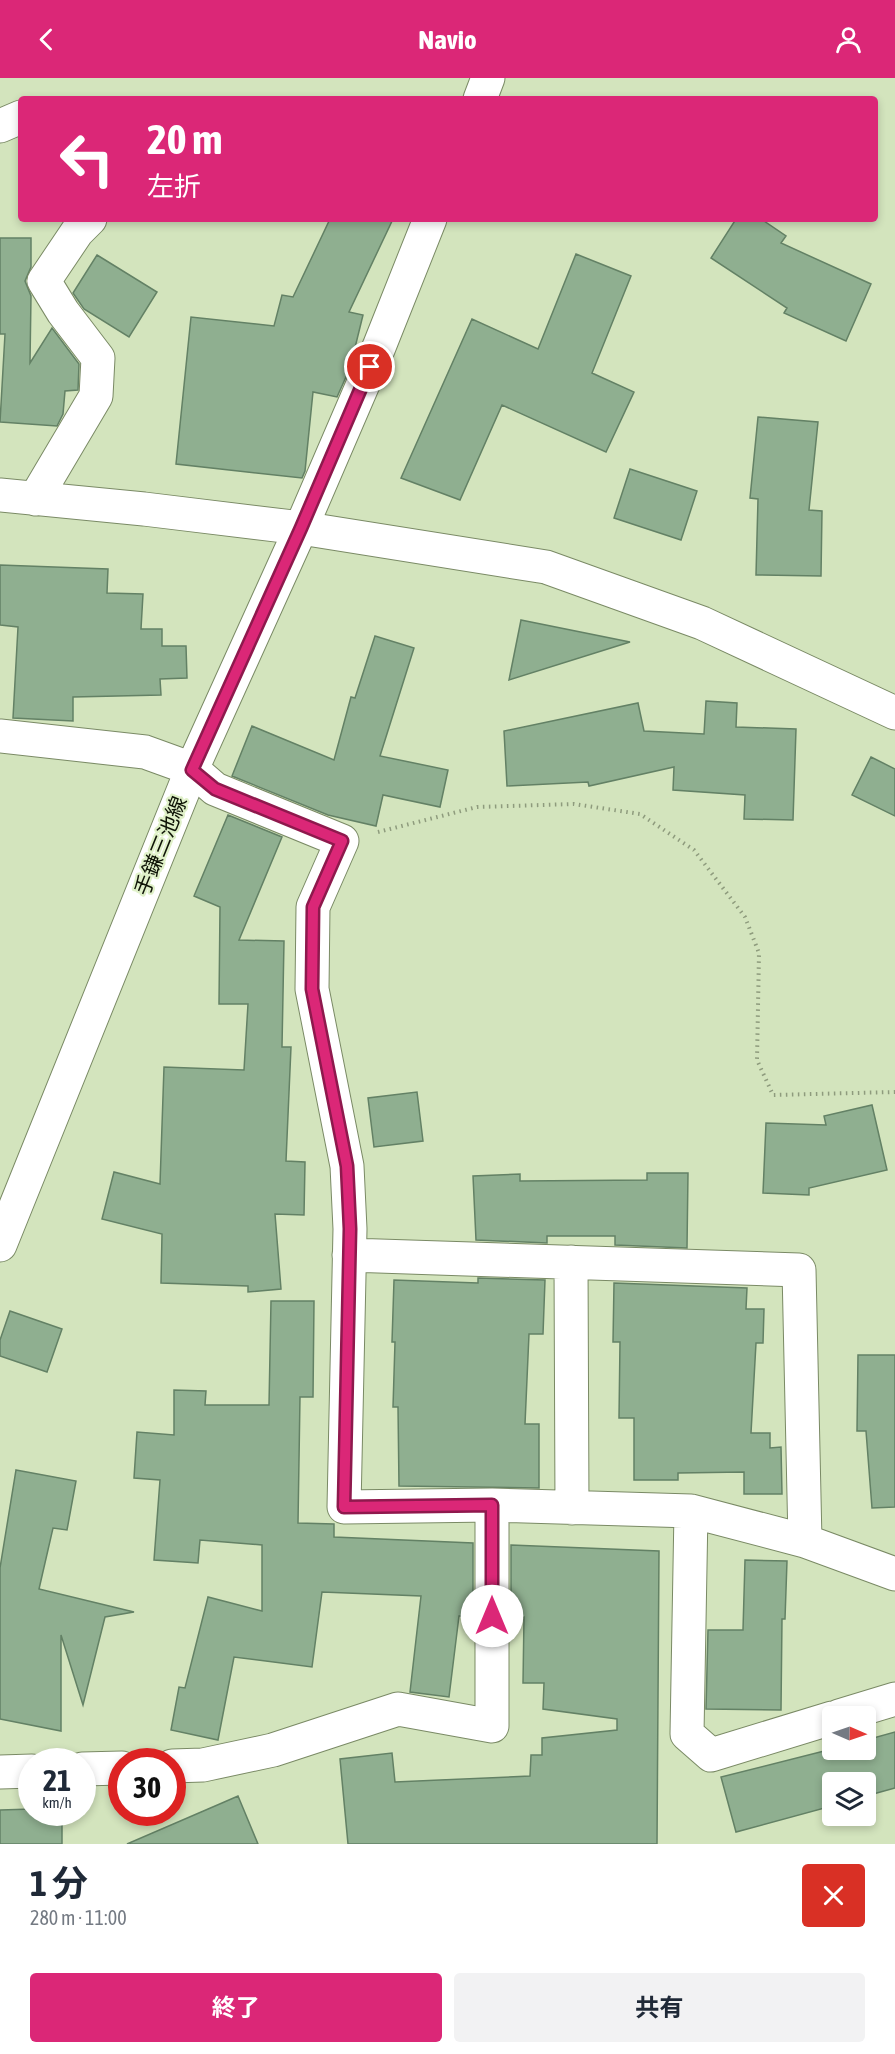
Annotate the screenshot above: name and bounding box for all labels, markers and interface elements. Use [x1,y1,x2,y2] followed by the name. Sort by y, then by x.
[30,23,63,56] icon: back
[832,23,865,56] icon: person
[418,24,477,55] text: Navio
[147,115,222,163] text: 20 m
[48,120,126,198] icon: left
[147,171,201,202] text: 左折
[344,341,395,392] pin
[353,350,386,383] icon: arrive
[129,792,191,899] street label: 手鎌三池線
[460,1584,524,1648] position arrow
[822,1706,876,1760] north arrow
[822,1706,876,1826] map controls
[108,1748,186,1826] speed limit sign: 30
[43,1763,71,1797] text: 21
[822,1772,876,1826] button: layers
[42,1794,72,1811] text: km/h
[30,1862,88,1904] text: 1 分
[802,1864,865,1927] button: close
[30,1906,127,1929] text: 280 m · 11:00
[30,1973,442,2042] button: 終了
[454,1973,865,2042] button: 共有

